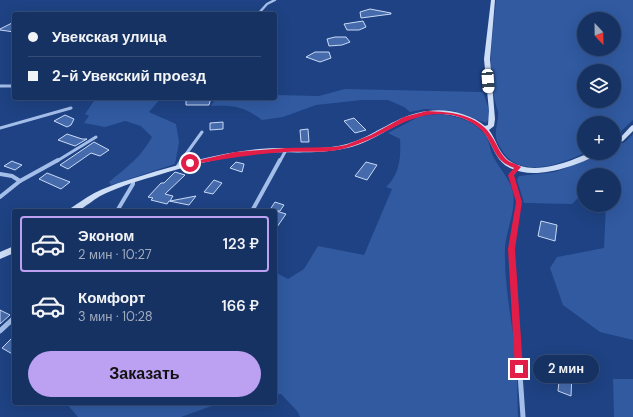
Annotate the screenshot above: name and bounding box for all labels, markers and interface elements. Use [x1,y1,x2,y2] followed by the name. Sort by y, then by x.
[577,12,621,56] north arrow
[577,12,621,212] map controls
[52,27,167,47] text: Увекская улица
[577,64,621,108] button: layers
[52,66,206,86] text: 2-й Увекский проезд
[481,69,495,93] car
[577,116,621,160] button: +
[181,154,199,172] route start
[577,168,621,212] button: −
[30,226,66,262] icon: car
[78,226,134,246] text: Эконом
[223,234,259,254] text: 123 ₽
[78,246,152,263] text: 2 мин · 10:27
[30,288,66,324] icon: car
[78,288,145,308] text: Комфорт
[221,296,259,316] text: 166 ₽
[78,308,153,325] text: 3 мин · 10:28
[28,351,261,397] button: Заказать
[533,355,599,383] callout: 2 мин
[510,360,528,378] route end
[548,360,584,377] text: 2 мин

